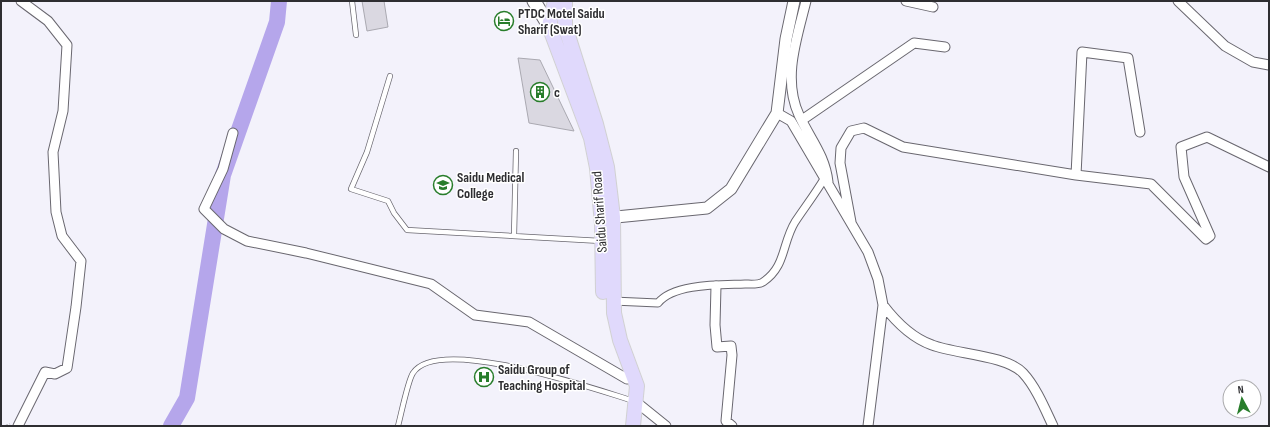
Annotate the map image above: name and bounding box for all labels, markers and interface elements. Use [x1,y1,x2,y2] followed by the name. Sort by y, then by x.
[518,5,605,38] place label: PTDC Motel Saidu Sharif (Swat)
[493,10,515,32] hotel icon: PTDC Motel Saidu Sharif (Swat)
[529,81,551,103] building icon: c
[554,84,560,101] place label: c
[457,169,525,202] place label: Saidu Medical College
[588,171,611,253] street label: Saidu Sharif Road
[432,174,454,196] school or university icon: Saidu Medical College
[498,361,585,394] place label: Saidu Group of Teaching Hospital
[473,366,495,388] hospital icon: Saidu Group of Teaching Hospital
[1222,379,1262,419] north arrow
[1237,383,1245,396] text: N

